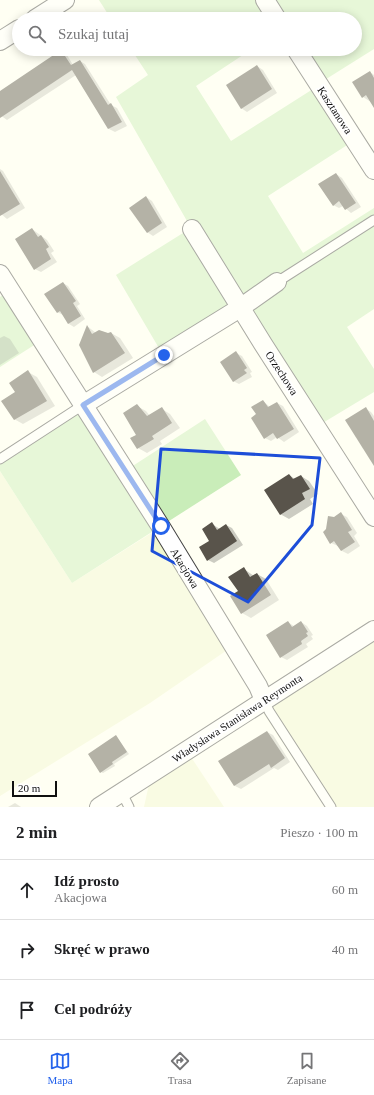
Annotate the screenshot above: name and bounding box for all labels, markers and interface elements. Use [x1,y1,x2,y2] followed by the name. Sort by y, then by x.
[12,12,362,56] search box
[26,23,48,45] icon: search
[58,26,129,42] text: Szukaj tutaj
[315,84,355,136] street label: Kasztanowa
[155,346,173,364] route end
[263,349,301,397] street label: Orzechowa
[152,517,170,535] route start
[168,546,202,590] street label: Akacjowa
[170,671,304,765] street label: Władysława Stanisława Reymonta
[12,779,57,798] scale bar
[18,782,40,794] text: 20 m
[16,823,57,842] text: 2 min
[280,825,358,840] text: Pieszo · 100 m
[54,873,119,889] text: Idź prosto
[16,879,38,901] icon: ahead
[332,882,358,897] text: 60 m
[54,890,107,905] text: Akacjowa
[16,939,38,961] icon: right
[54,941,150,957] text: Skręć w prawo
[332,942,358,957] text: 40 m
[16,999,38,1021] icon: arrive
[54,1001,132,1017] text: Cel podróży
[48,1050,73,1086] tab: Mapa
[168,1050,192,1086] tab: Trasa
[287,1050,326,1086] tab: Zapisane

